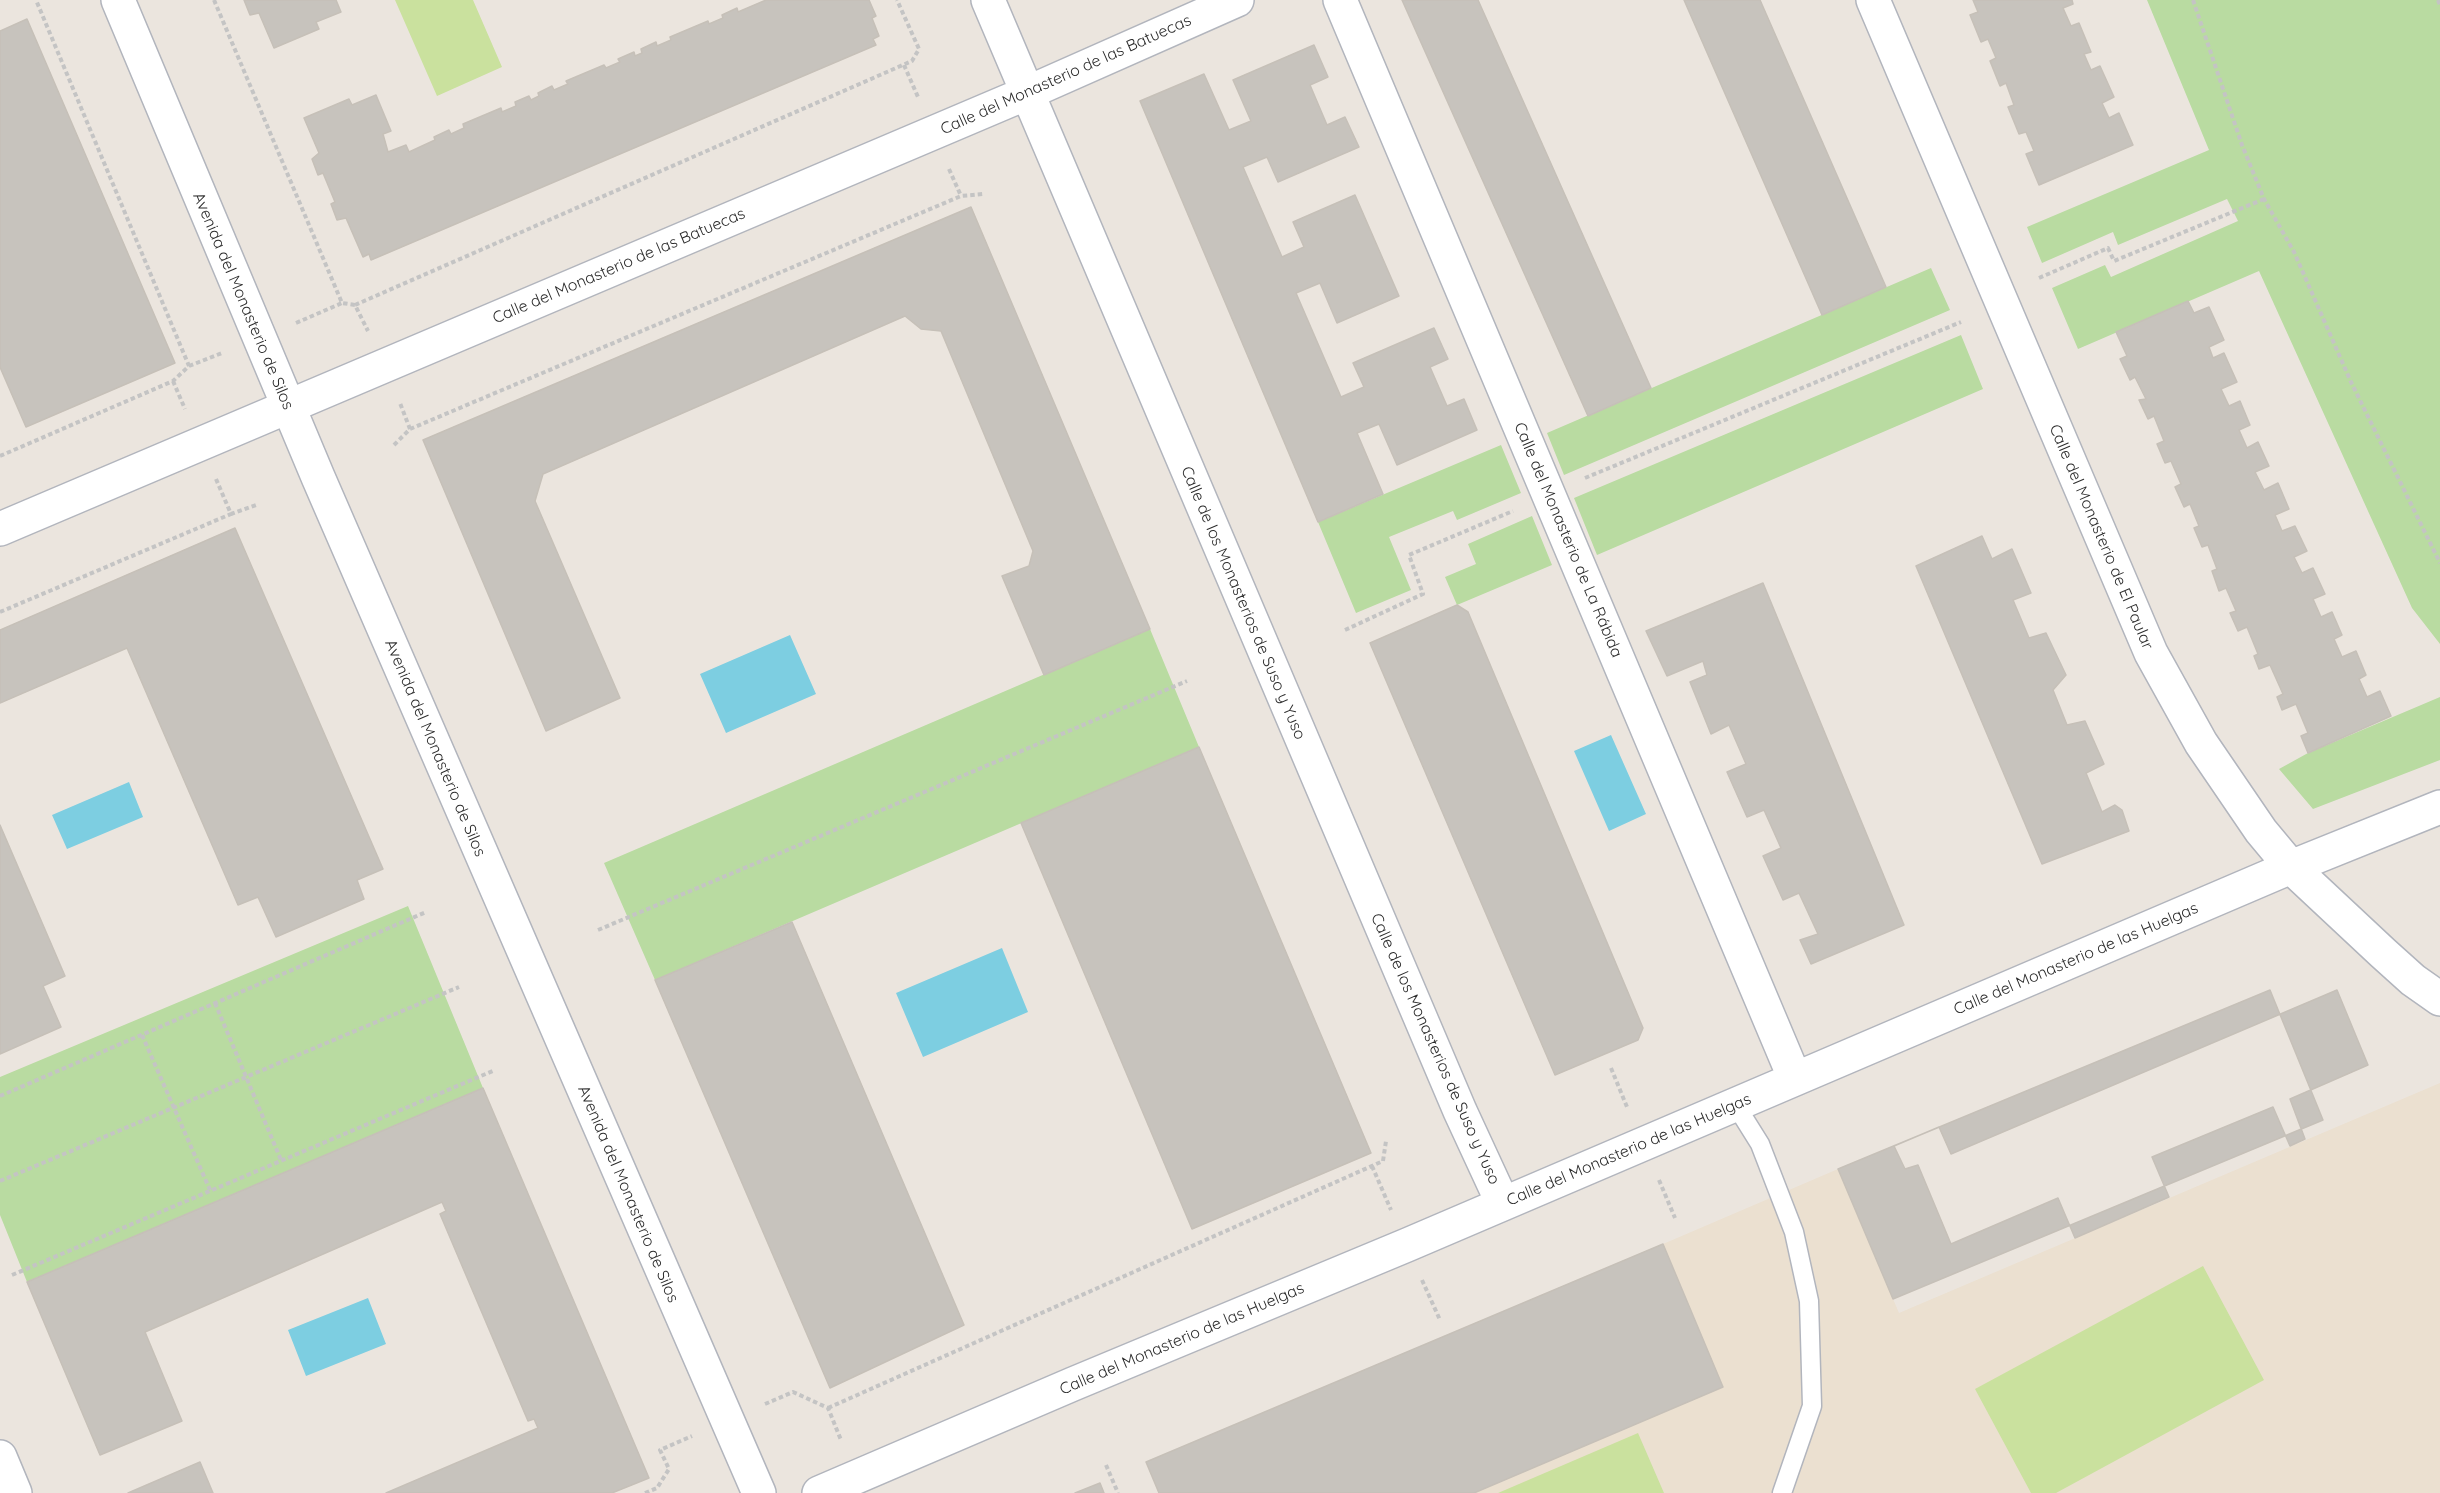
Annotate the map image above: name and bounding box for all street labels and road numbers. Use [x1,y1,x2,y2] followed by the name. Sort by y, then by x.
[938,11,1194,139] street label: Calle del Monasterio de las Batuecas
[188,190,298,412] street label: Avenida del Monasterio de Silos
[490,204,748,328] street label: Calle del Monasterio de las Batuecas
[1510,420,1626,660] street label: Calle del Monasterio de La Rábida
[2045,422,2157,652] street label: Calle del Monasterio de El Paular
[1177,464,1309,742] street label: Calle de los Monasterios de Suso y Yuso
[380,637,490,859] street label: Avenida del Monasterio de Silos
[1951,899,2201,1019] street label: Calle del Monasterio de las Huelgas
[1366,910,1504,1188] street label: Calle de los Monasterios de Suso y Yuso
[573,1083,683,1305] street label: Avenida del Monasterio de Silos
[1504,1090,1754,1210] street label: Calle del Monasterio de las Huelgas
[1057,1279,1307,1399] street label: Calle del Monasterio de las Huelgas

